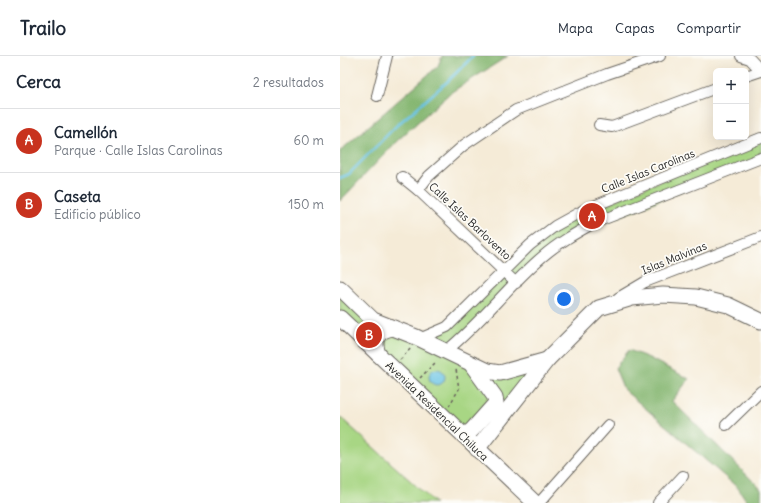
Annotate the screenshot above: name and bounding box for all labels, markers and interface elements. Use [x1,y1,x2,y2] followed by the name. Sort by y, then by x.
[20,16,66,40] text: Trailo
[558,19,593,37] text: Mapa
[615,19,655,37] text: Capas
[677,19,741,37] text: Compartir
[713,68,749,140] map controls
[713,68,749,104] button: +
[16,71,61,93] text: Cerca
[253,74,324,91] text: 2 resultados
[713,104,749,140] button: −
[54,123,117,142] text: Camellón
[25,132,33,149] text: A
[293,132,324,149] text: 60 m
[54,142,223,159] text: Parque · Calle Islas Carolinas
[599,146,697,196] street label: Calle Islas Carolinas
[426,179,514,263] street label: Calle Islas Barlovento
[54,187,101,206] text: Caseta
[25,196,33,213] text: B
[288,196,324,213] text: 150 m
[579,201,605,231] pin: A
[54,206,141,223] text: Edificio público
[639,239,709,277] street label: Islas Malvinas
[554,289,574,309] your location
[356,320,382,350] pin: B
[383,358,491,464] street label: Avenida Residencial Chiluca

